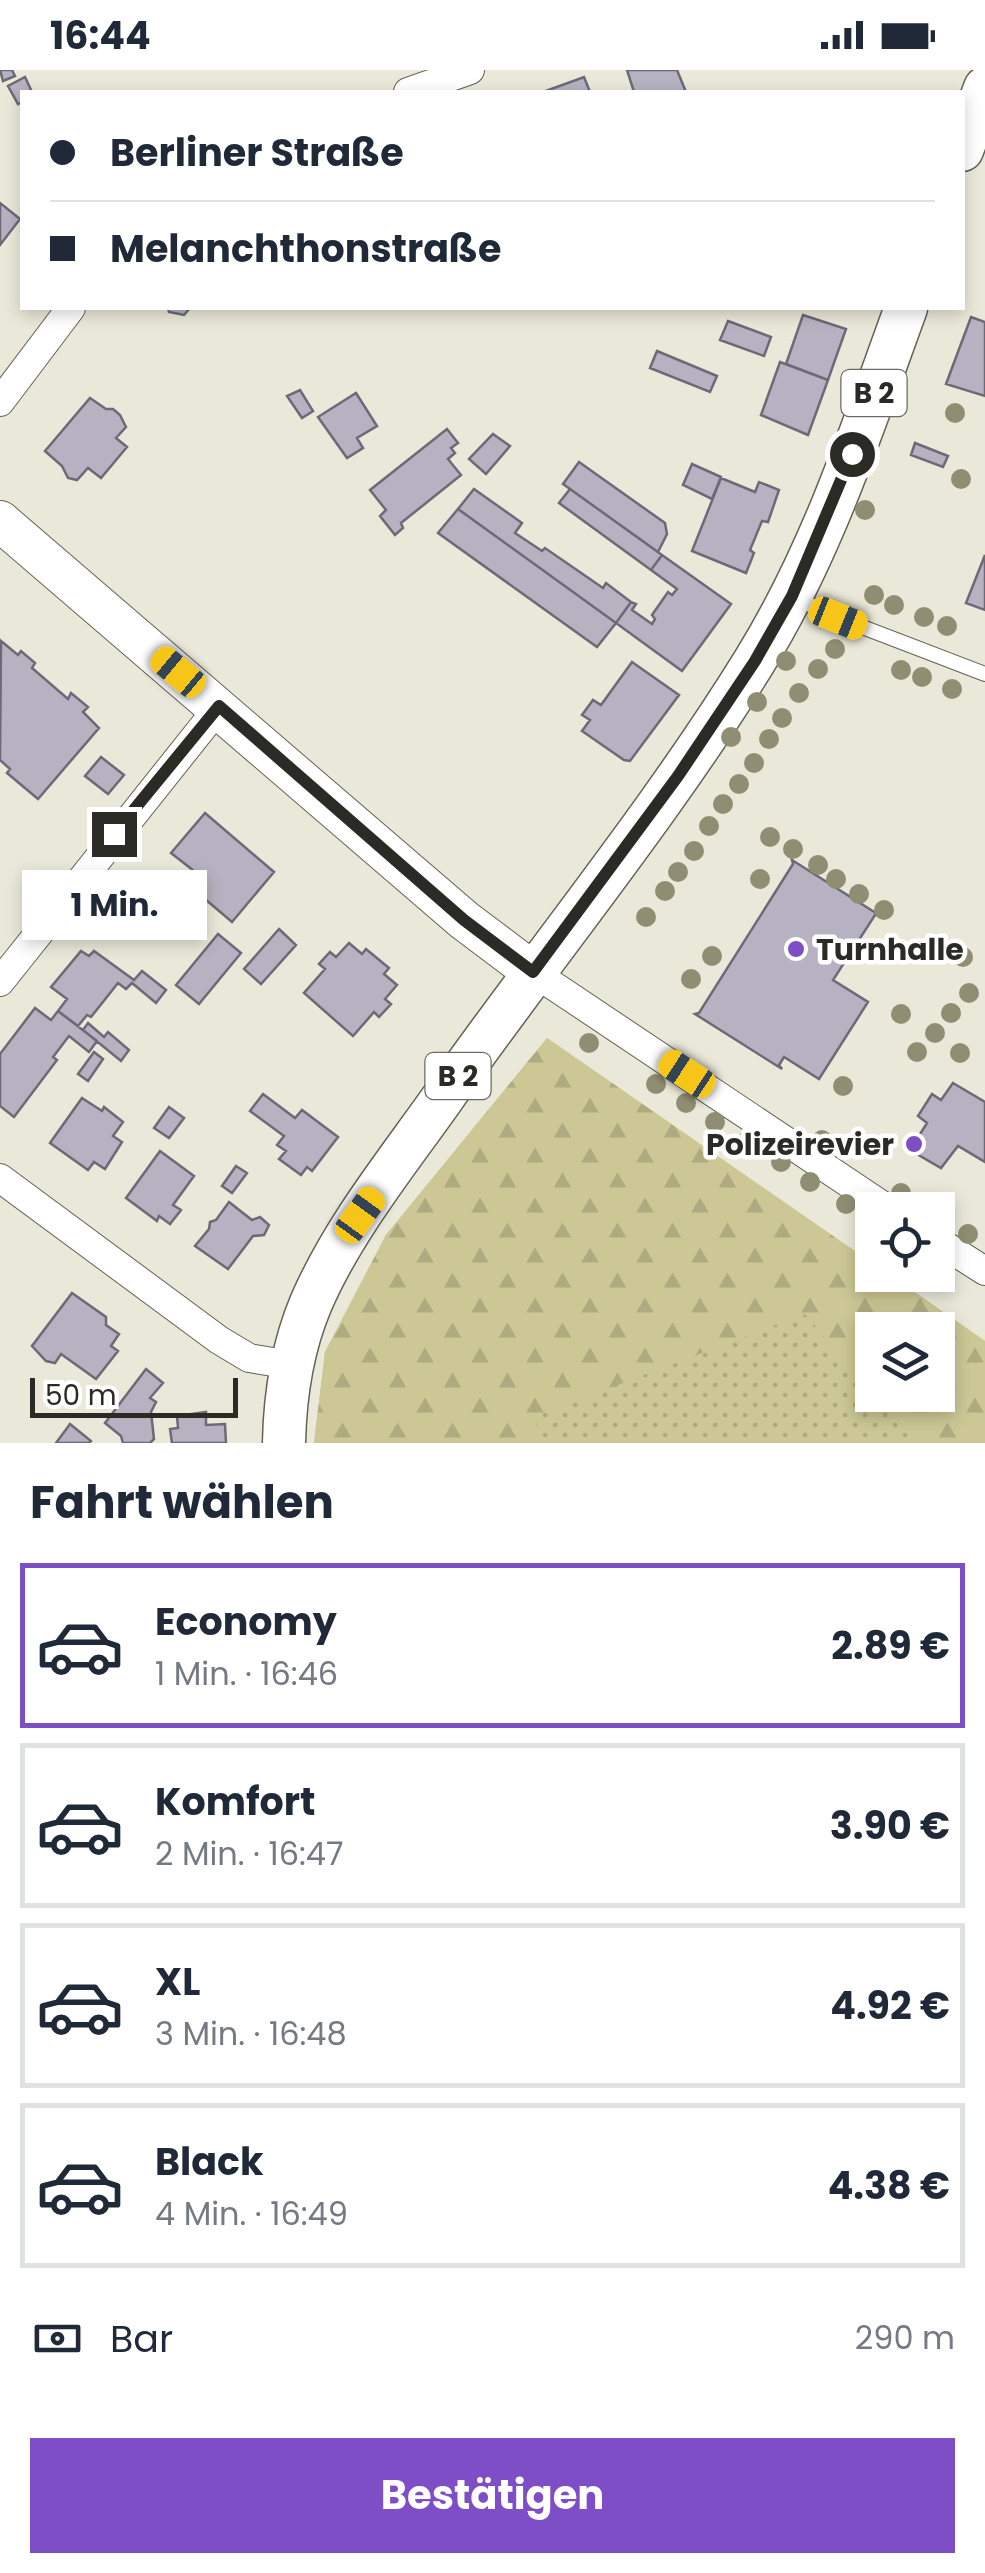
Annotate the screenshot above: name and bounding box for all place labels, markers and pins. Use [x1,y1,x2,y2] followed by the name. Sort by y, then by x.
[816,928,964,971] place label: Turnhalle
[785,938,807,960] marker: Turnhalle
[706,1123,894,1166] place label: Polizeirevier
[903,1133,925,1155] marker: Polizeirevier

